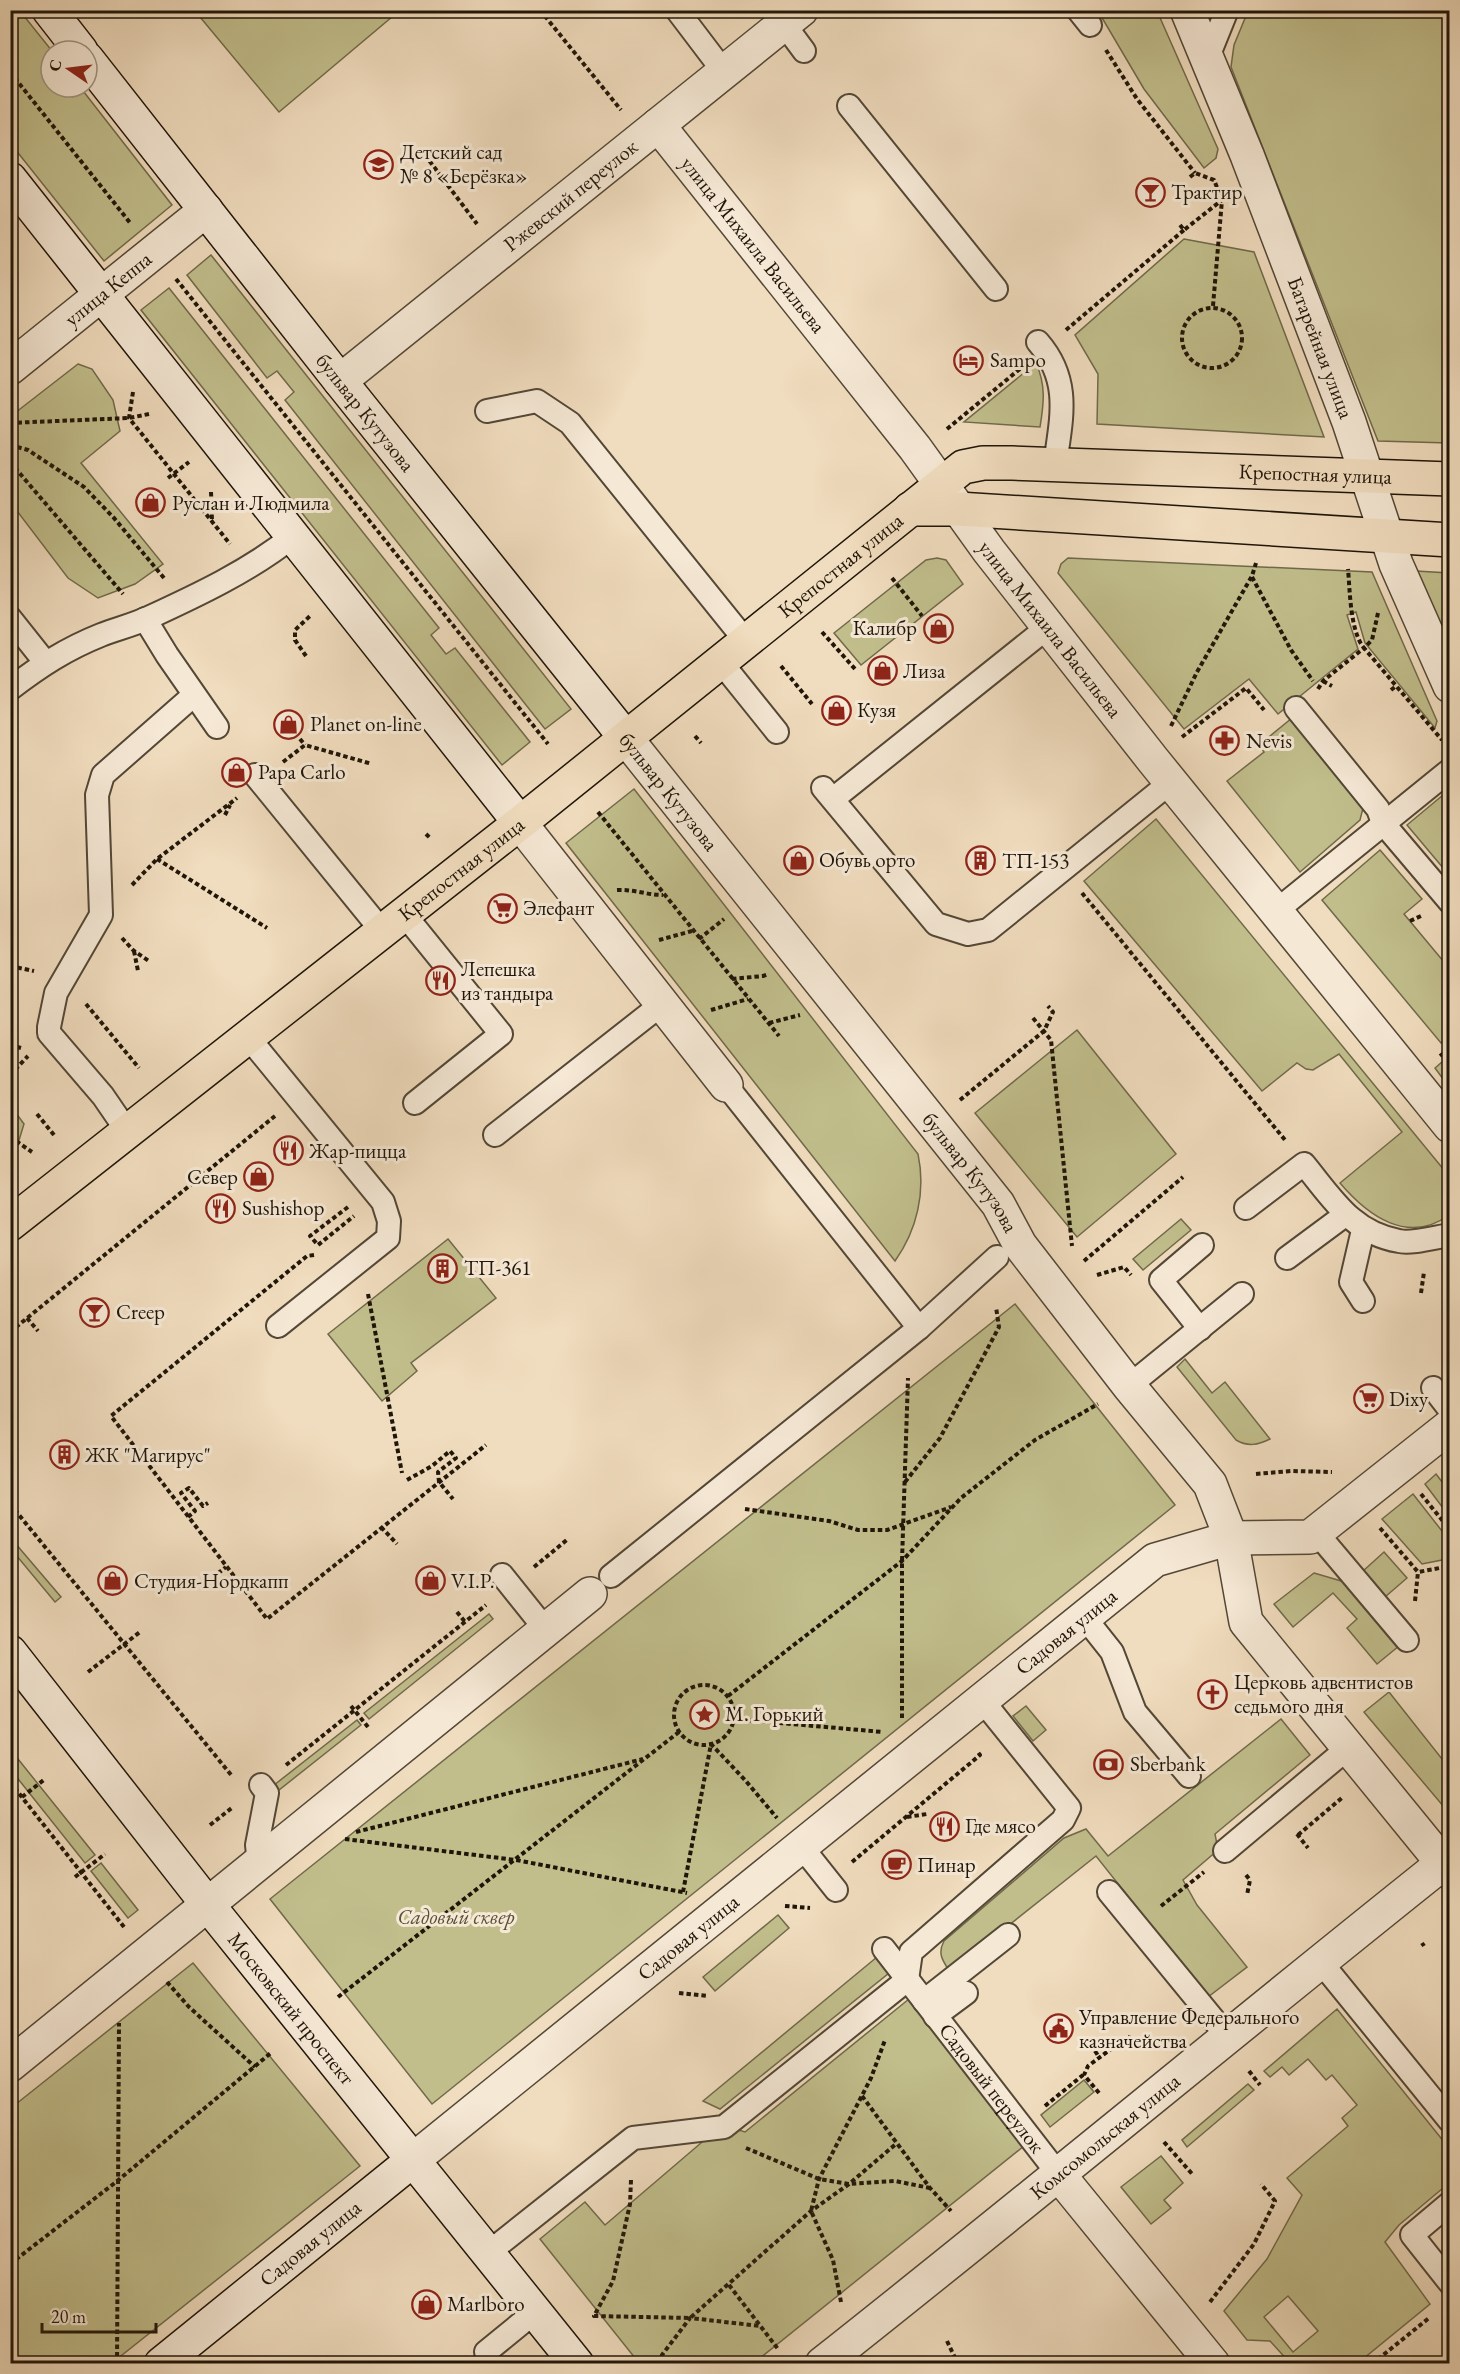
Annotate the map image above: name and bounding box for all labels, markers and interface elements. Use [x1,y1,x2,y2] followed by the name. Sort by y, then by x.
[39,39,99,99] north arrow
[43,57,66,74] text: С
[498,133,643,257] street label: Ржевский переулок
[400,138,527,189] place label: Детский сад № 8 «Берёзка»
[363,148,395,180] school or university icon: Детский сад № 8 «Берёзка»
[675,151,833,339] street label: улица Михаила Васильева
[1134,176,1166,208] bar icon: Трактир
[1171,178,1243,205] place label: Трактир
[59,245,157,332] street label: улица Кеппа
[1282,272,1361,423] street label: Батарейная улица
[953,344,985,376] hotel icon: Sampo
[990,346,1046,373] place label: Sampo
[310,347,422,478] street label: бульвар Кутузова
[1238,457,1393,490] street label: Крепостная улица
[135,487,167,519] shop icon: Руслан и Людмила
[172,489,330,516] place label: Руслан и Людмила
[772,506,909,624] street label: Крепостная улица
[973,535,1129,724] street label: улица Михаила Васильева
[922,612,954,644] shop icon: Калибр
[853,614,917,641] place label: Калибр
[866,655,898,687] shop icon: Лиза
[903,657,946,684] place label: Лиза
[820,694,852,726] shop icon: Кузя
[857,696,896,723] place label: Кузя
[273,708,305,740] shop icon: Planet on-line
[310,710,422,737] place label: Planet on-line
[1209,725,1241,757] pharmacy icon: Nevis
[614,727,725,857] street label: бульвар Кутузова
[1246,727,1292,754] place label: Nevis
[221,756,253,788] shop icon: Papa Carlo
[258,758,346,785] place label: Papa Carlo
[392,810,530,927] street label: Крепостная улица
[782,844,814,876] shop icon: Обувь орто
[965,845,997,877] building icon: ТП-153
[819,846,916,873] place label: Обувь орто
[1002,847,1069,874] place label: ТП-153
[486,892,518,924] supermarket icon: Элефант
[523,894,594,921] place label: Элефант
[461,955,554,1006] place label: Лепешка из тандыра
[424,965,456,997] restaurant icon: Лепешка из тандыра
[917,1106,1025,1238] street label: бульвар Кутузова
[272,1135,304,1167] restaurant icon: Жар-пицца
[308,1137,407,1164] place label: Жар-пицца
[243,1161,275,1193] shop icon: Север
[187,1163,238,1190] place label: Север
[205,1192,237,1224] restaurant icon: Sushishop
[242,1194,325,1221] place label: Sushishop
[427,1252,459,1284] building icon: ТП-361
[464,1254,531,1281] place label: ТП-361
[79,1296,111,1328] bar icon: Creep
[116,1298,165,1325] place label: Creep
[1352,1383,1384,1415] supermarket icon: Dixy
[1389,1385,1429,1412] place label: Dixy
[48,1439,80,1471] building icon: ЖК "Магирус"
[84,1441,211,1468] place label: ЖК "Магирус"
[97,1565,129,1597] shop icon: Студия-Нордкапп
[414,1565,446,1597] shop icon: V.I.P.
[134,1567,289,1594] place label: Студия-Нордкапп
[451,1567,495,1594] place label: V.I.P.
[1009,1582,1123,1681] street label: Садовая улица
[1234,1668,1413,1719] place label: Церковь адвентистов седьмого дня
[1197,1678,1229,1710] church icon: Церковь адвентистов седьмого дня
[688,1698,720,1730] place icon: М. Горький
[725,1700,824,1727] place label: М. Горький
[1093,1748,1125,1780] bank icon: Sberbank
[1130,1750,1207,1777] place label: Sberbank
[928,1810,960,1842] restaurant icon: Где мясо
[965,1812,1036,1839] place label: Где мясо
[880,1849,912,1881] cafe icon: Пинар
[917,1851,976,1878] place label: Пинар
[632,1887,745,1986] street label: Садовая улица
[397,1903,515,1930] park label: Садовый сквер
[222,1926,361,2090] street label: Московский проспект
[1078,2003,1299,2054] place label: Управление Федерального казначейства
[1042,2013,1074,2045] public building icon: Управление Федерального казначейства
[933,2017,1051,2158] street label: Садовый переулок
[1024,2067,1186,2205] street label: Комсомольская улица
[254,2193,367,2292] street label: Садовая улица
[410,2288,442,2320] shop icon: Marlboro
[447,2290,525,2317] place label: Marlboro
[42,2296,156,2334] scale bar
[51,2305,86,2328] text: 20 m

